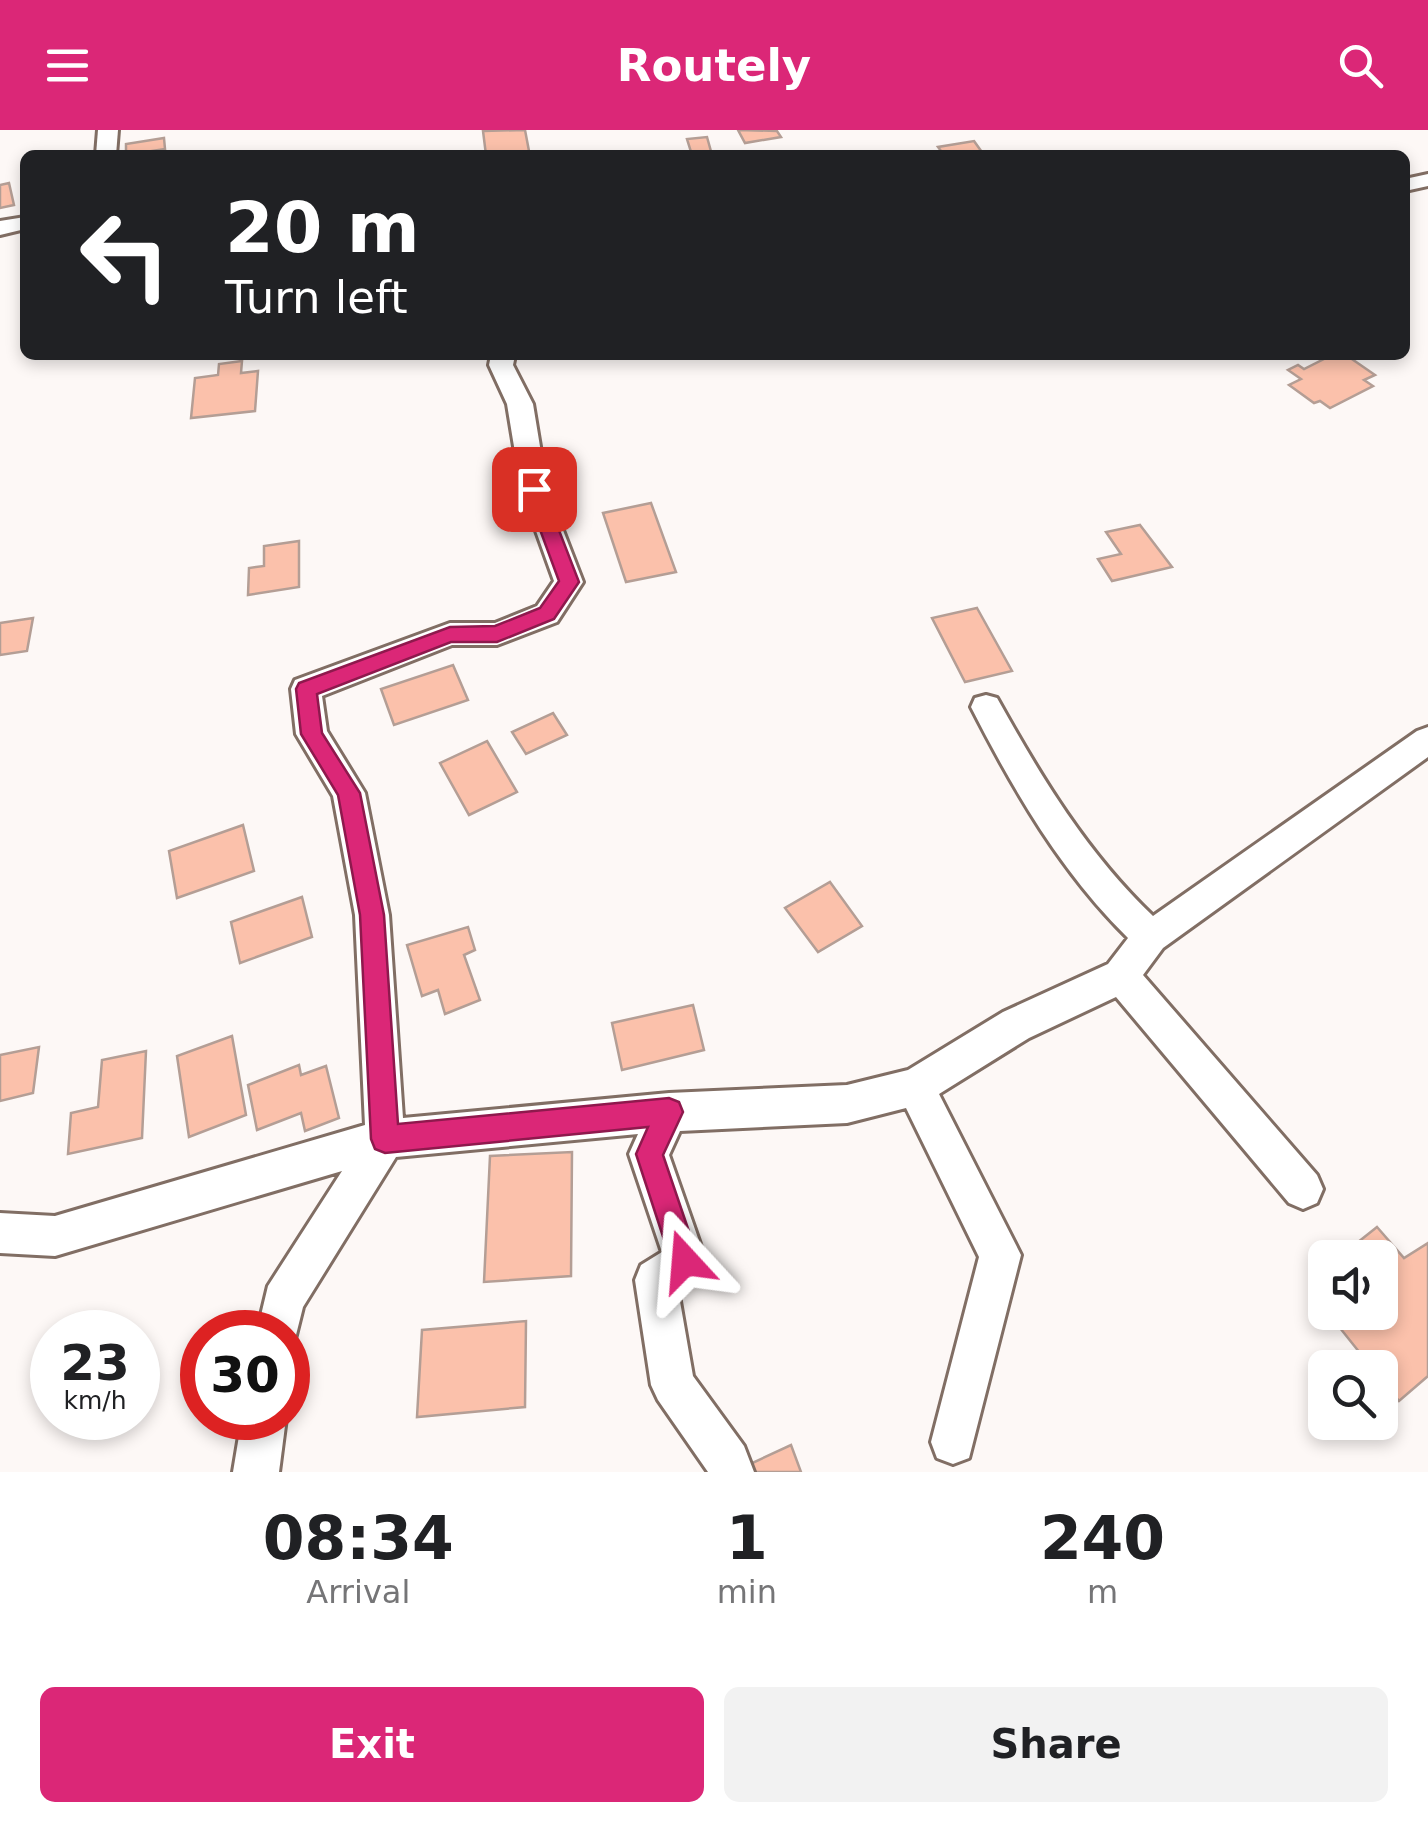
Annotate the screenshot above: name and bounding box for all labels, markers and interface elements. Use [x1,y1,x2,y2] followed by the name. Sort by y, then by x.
[40,38,95,93] icon: menu
[1333,38,1388,93] icon: search
[617,39,811,92] text: Routely
[225,187,420,269] text: 20 m
[60,190,190,320] icon: left
[225,271,408,324] text: Turn left
[492,447,577,532] pin
[507,462,562,517] icon: arrive
[633,1209,737,1313] position arrow
[1308,1240,1398,1440] map controls
[1308,1240,1398,1330] button: sound
[180,1310,310,1440] speed limit sign: 30
[60,1334,130,1392] text: 23
[1308,1350,1398,1440] button: search
[63,1386,127,1415] text: km/h
[263,1503,454,1573] text: 08:34
[726,1503,768,1573] text: 1
[1040,1503,1165,1573] text: 240
[306,1573,410,1611] text: Arrival
[717,1573,777,1611] text: min
[1087,1573,1118,1611] text: m
[40,1687,704,1802] button: Exit
[724,1687,1388,1802] button: Share

